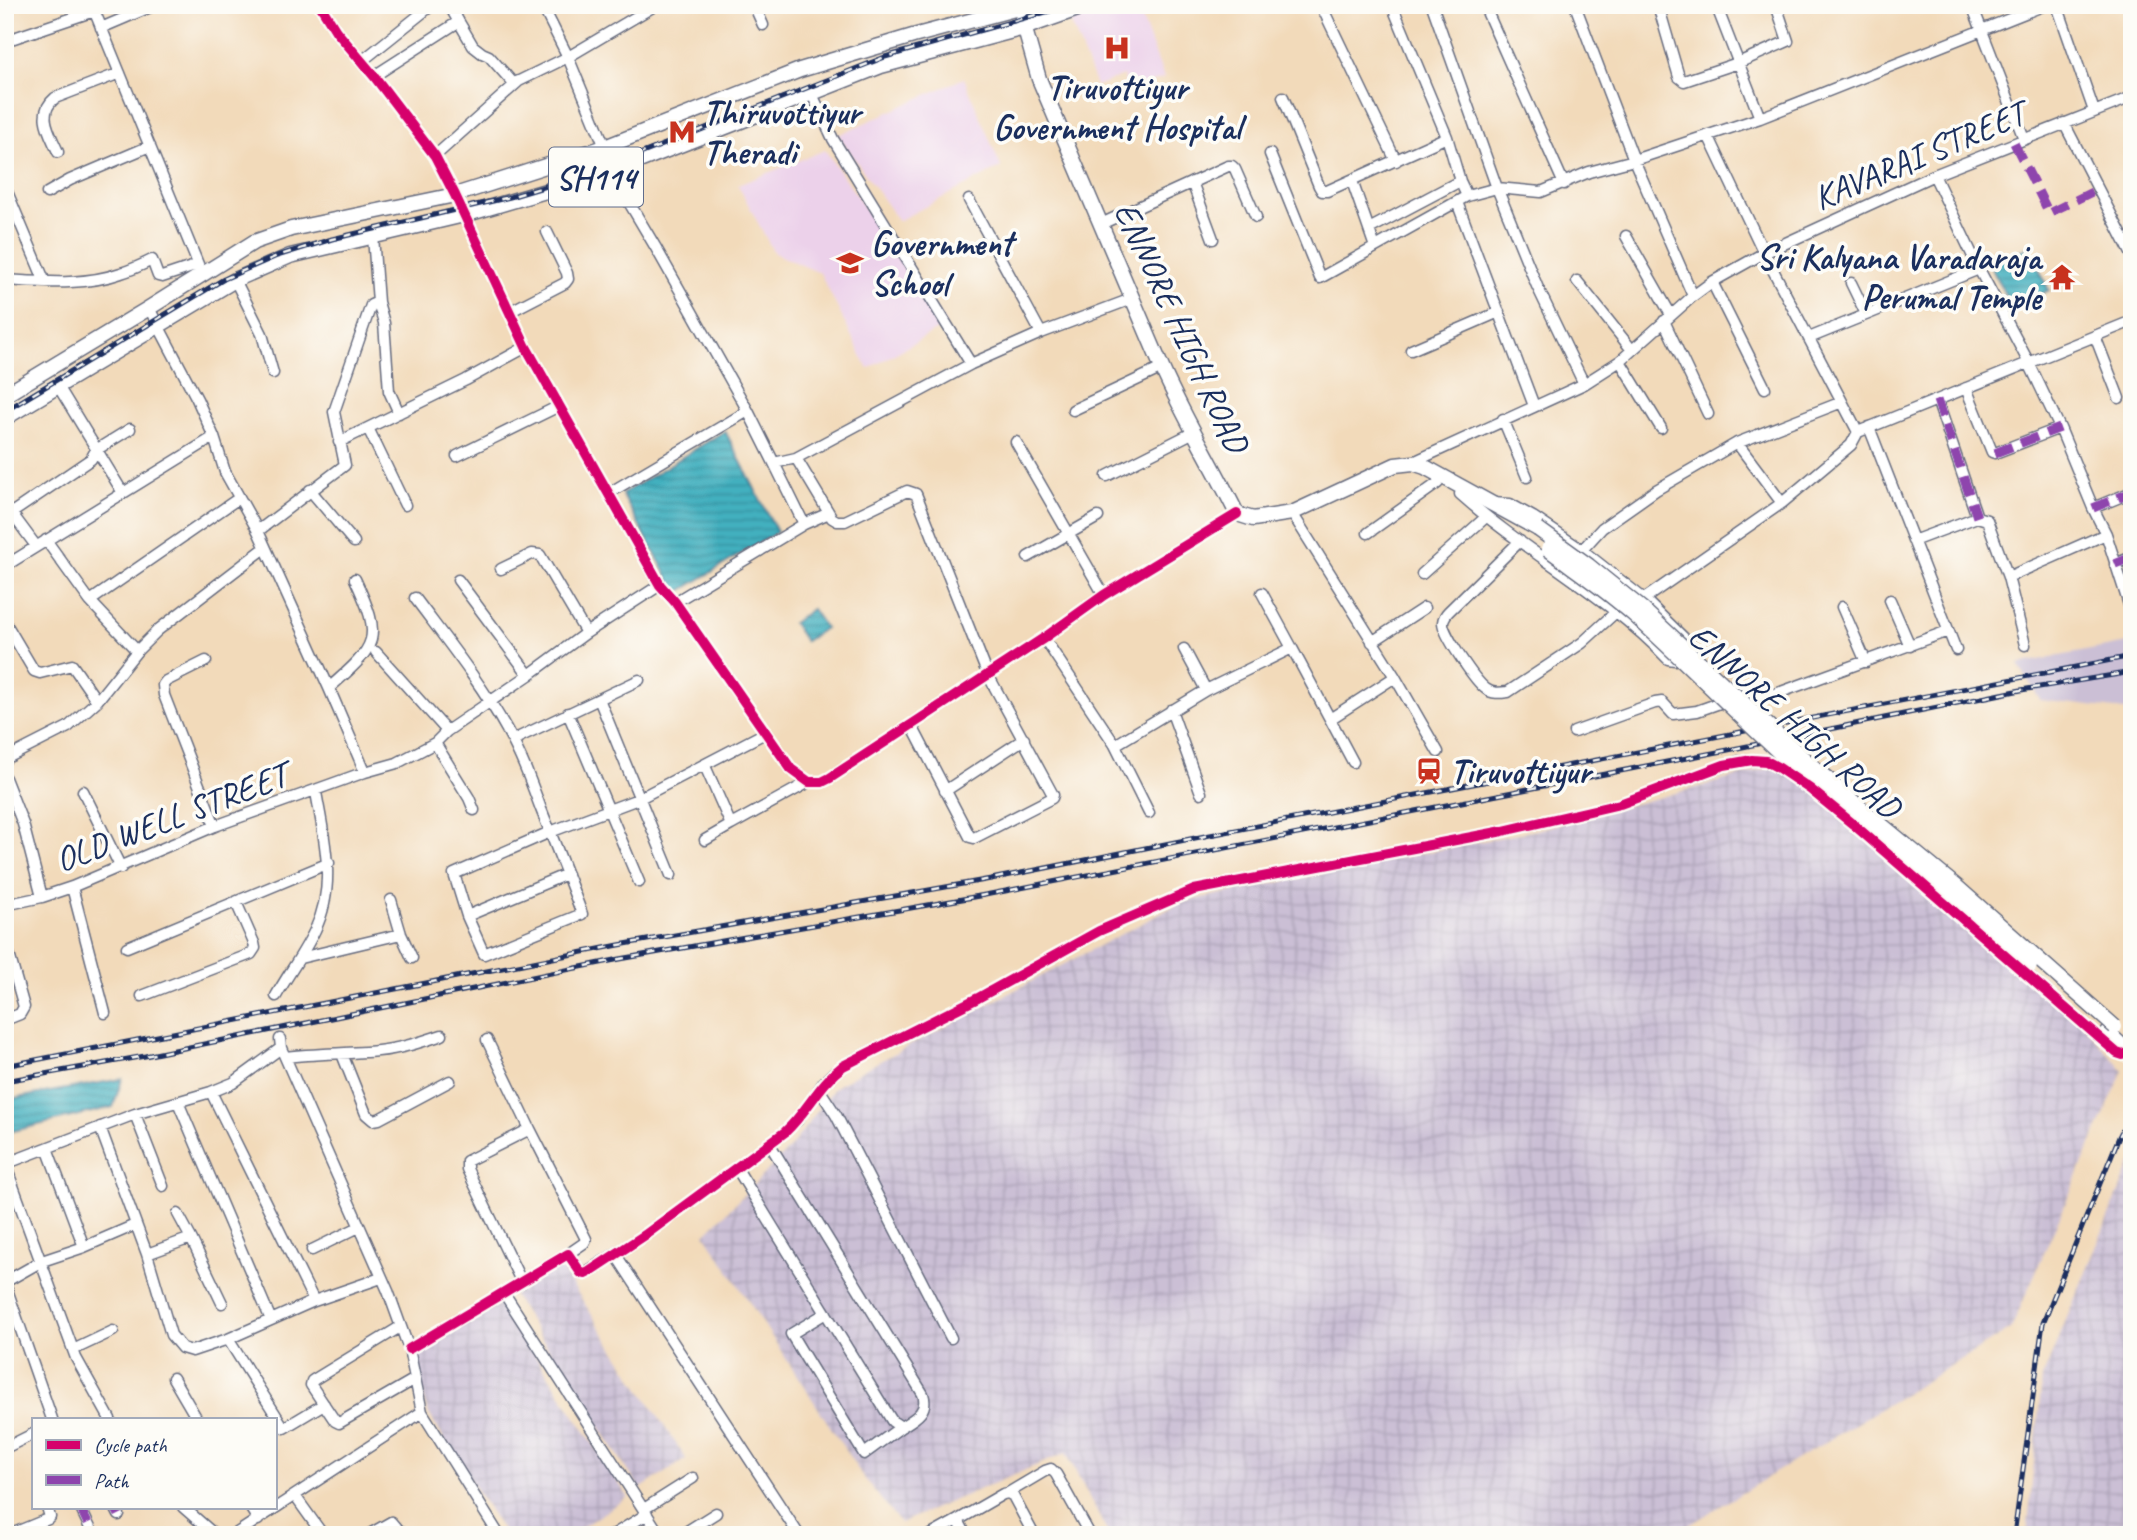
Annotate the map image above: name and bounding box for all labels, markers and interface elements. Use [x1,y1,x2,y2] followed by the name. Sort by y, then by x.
[1102,33,1132,63] hospital icon: Tiruvottiyur Government Hospital
[993,65,1247,150] place label: Tiruvottiyur Government Hospital
[1806,88,2038,220] street label: KAVARAI STREET
[703,90,864,175] place label: Thiruvottiyur Theradi
[667,117,697,147] metro station icon: Thiruvottiyur Theradi
[549,148,643,206] road number: SH114
[1104,195,1260,462] street label: ENNORE HIGH ROAD
[871,221,1018,306] place label: Government School
[1756,235,2044,320] place label: Sri Kalyana Varadaraja Perumal Temple
[835,248,865,278] school or university icon: Government School
[2047,262,2077,292] temple icon: Sri Kalyana Varadaraja Perumal Temple
[1679,614,1913,831] street label: ENNORE HIGH ROAD
[49,749,302,882] street label: OLD WELL STREET
[1450,749,1594,794] place label: Tiruvottiyur
[1414,756,1444,786] station icon: Tiruvottiyur
[32,1418,276,1508] legend
[94,1432,167,1458] text: Cycle path
[94,1468,130,1494] text: Path

